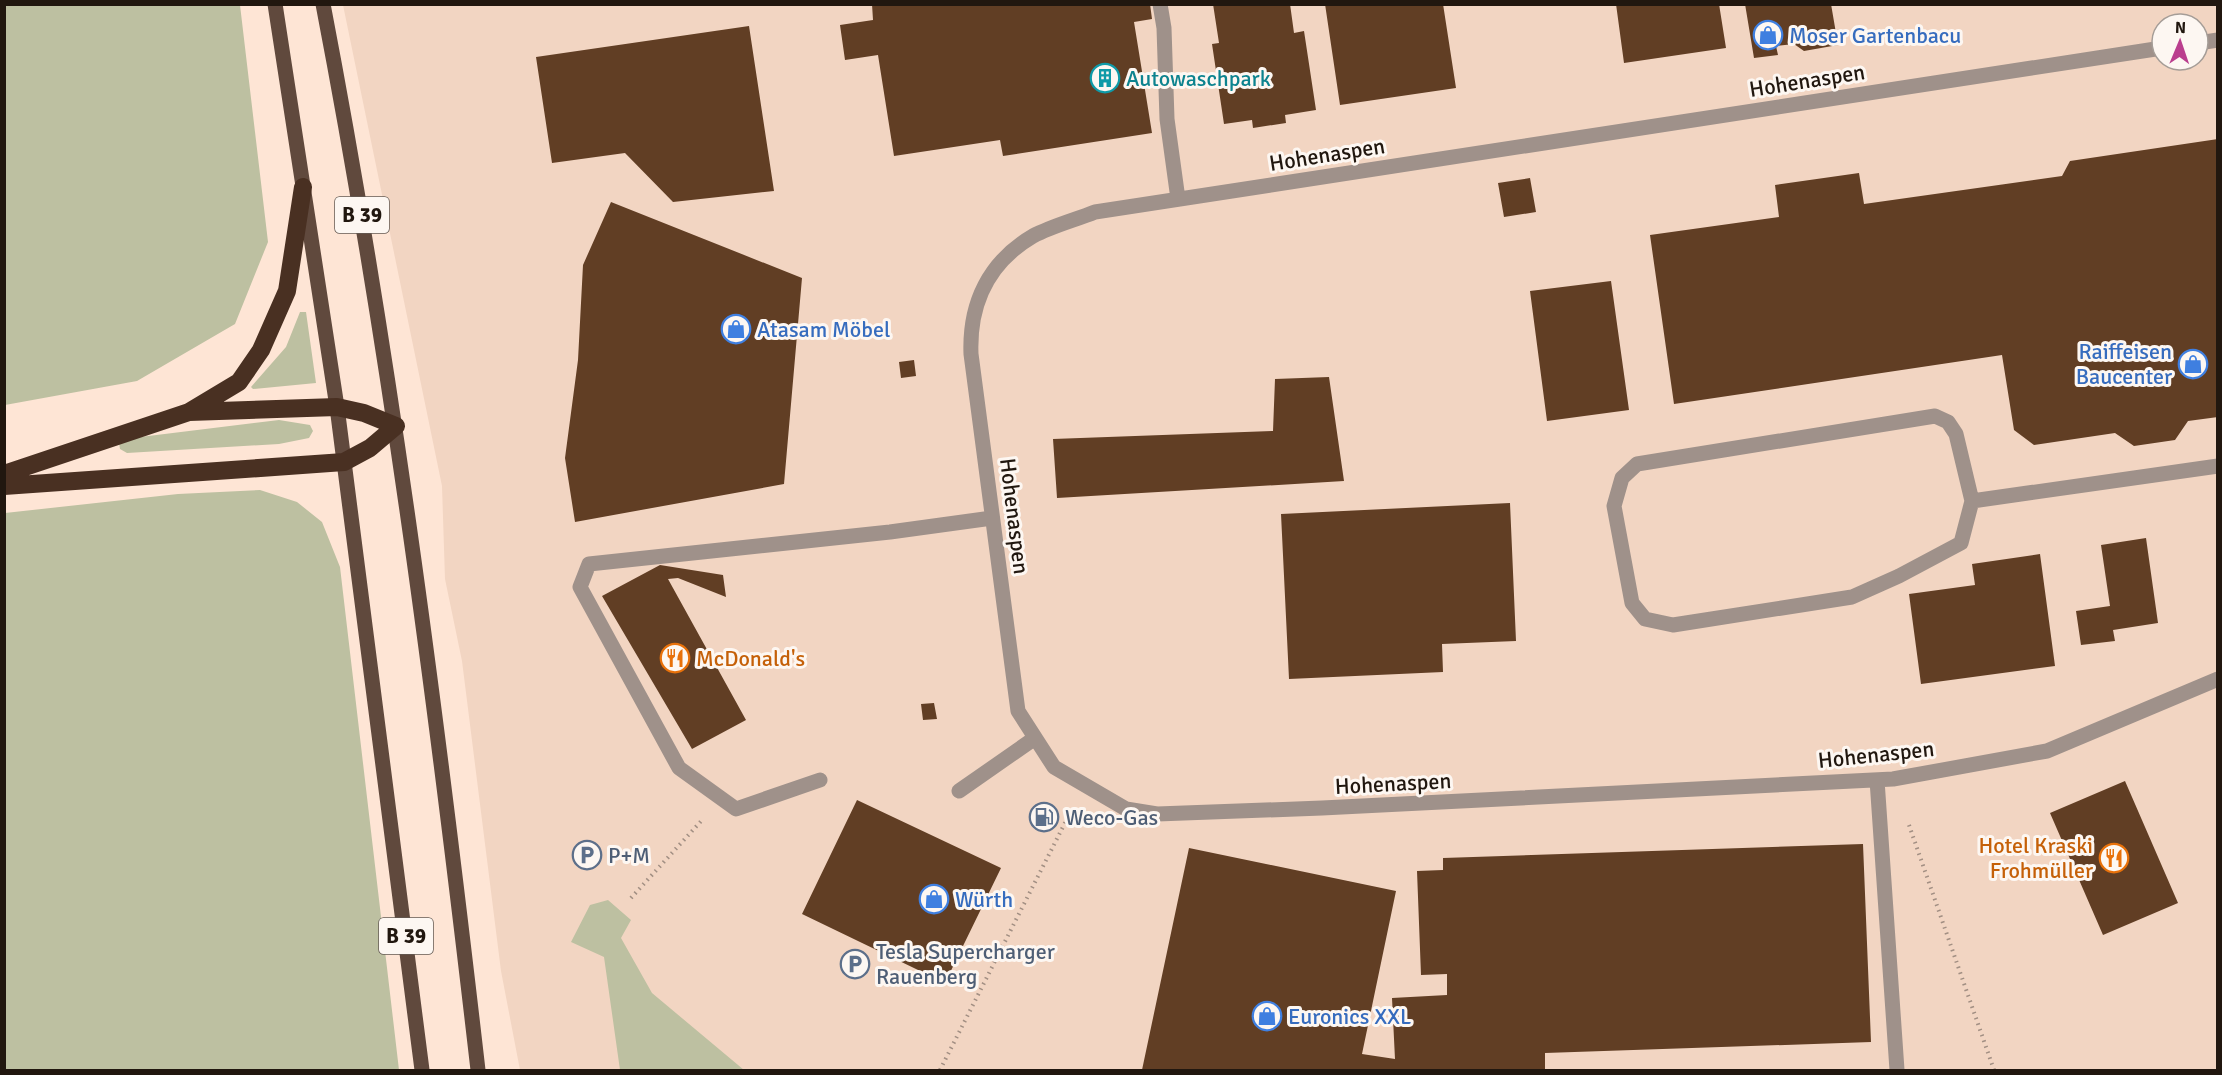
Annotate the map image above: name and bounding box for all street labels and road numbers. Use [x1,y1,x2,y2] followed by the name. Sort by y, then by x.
[1747,58,1867,103] street label: Hohenaspen
[1267,132,1387,177] street label: Hohenaspen
[335,197,389,233] road number: B 39
[994,456,1035,576] street label: Hohenaspen
[1817,735,1936,774] street label: Hohenaspen
[1334,767,1452,800] street label: Hohenaspen
[379,918,433,954] road number: B 39

